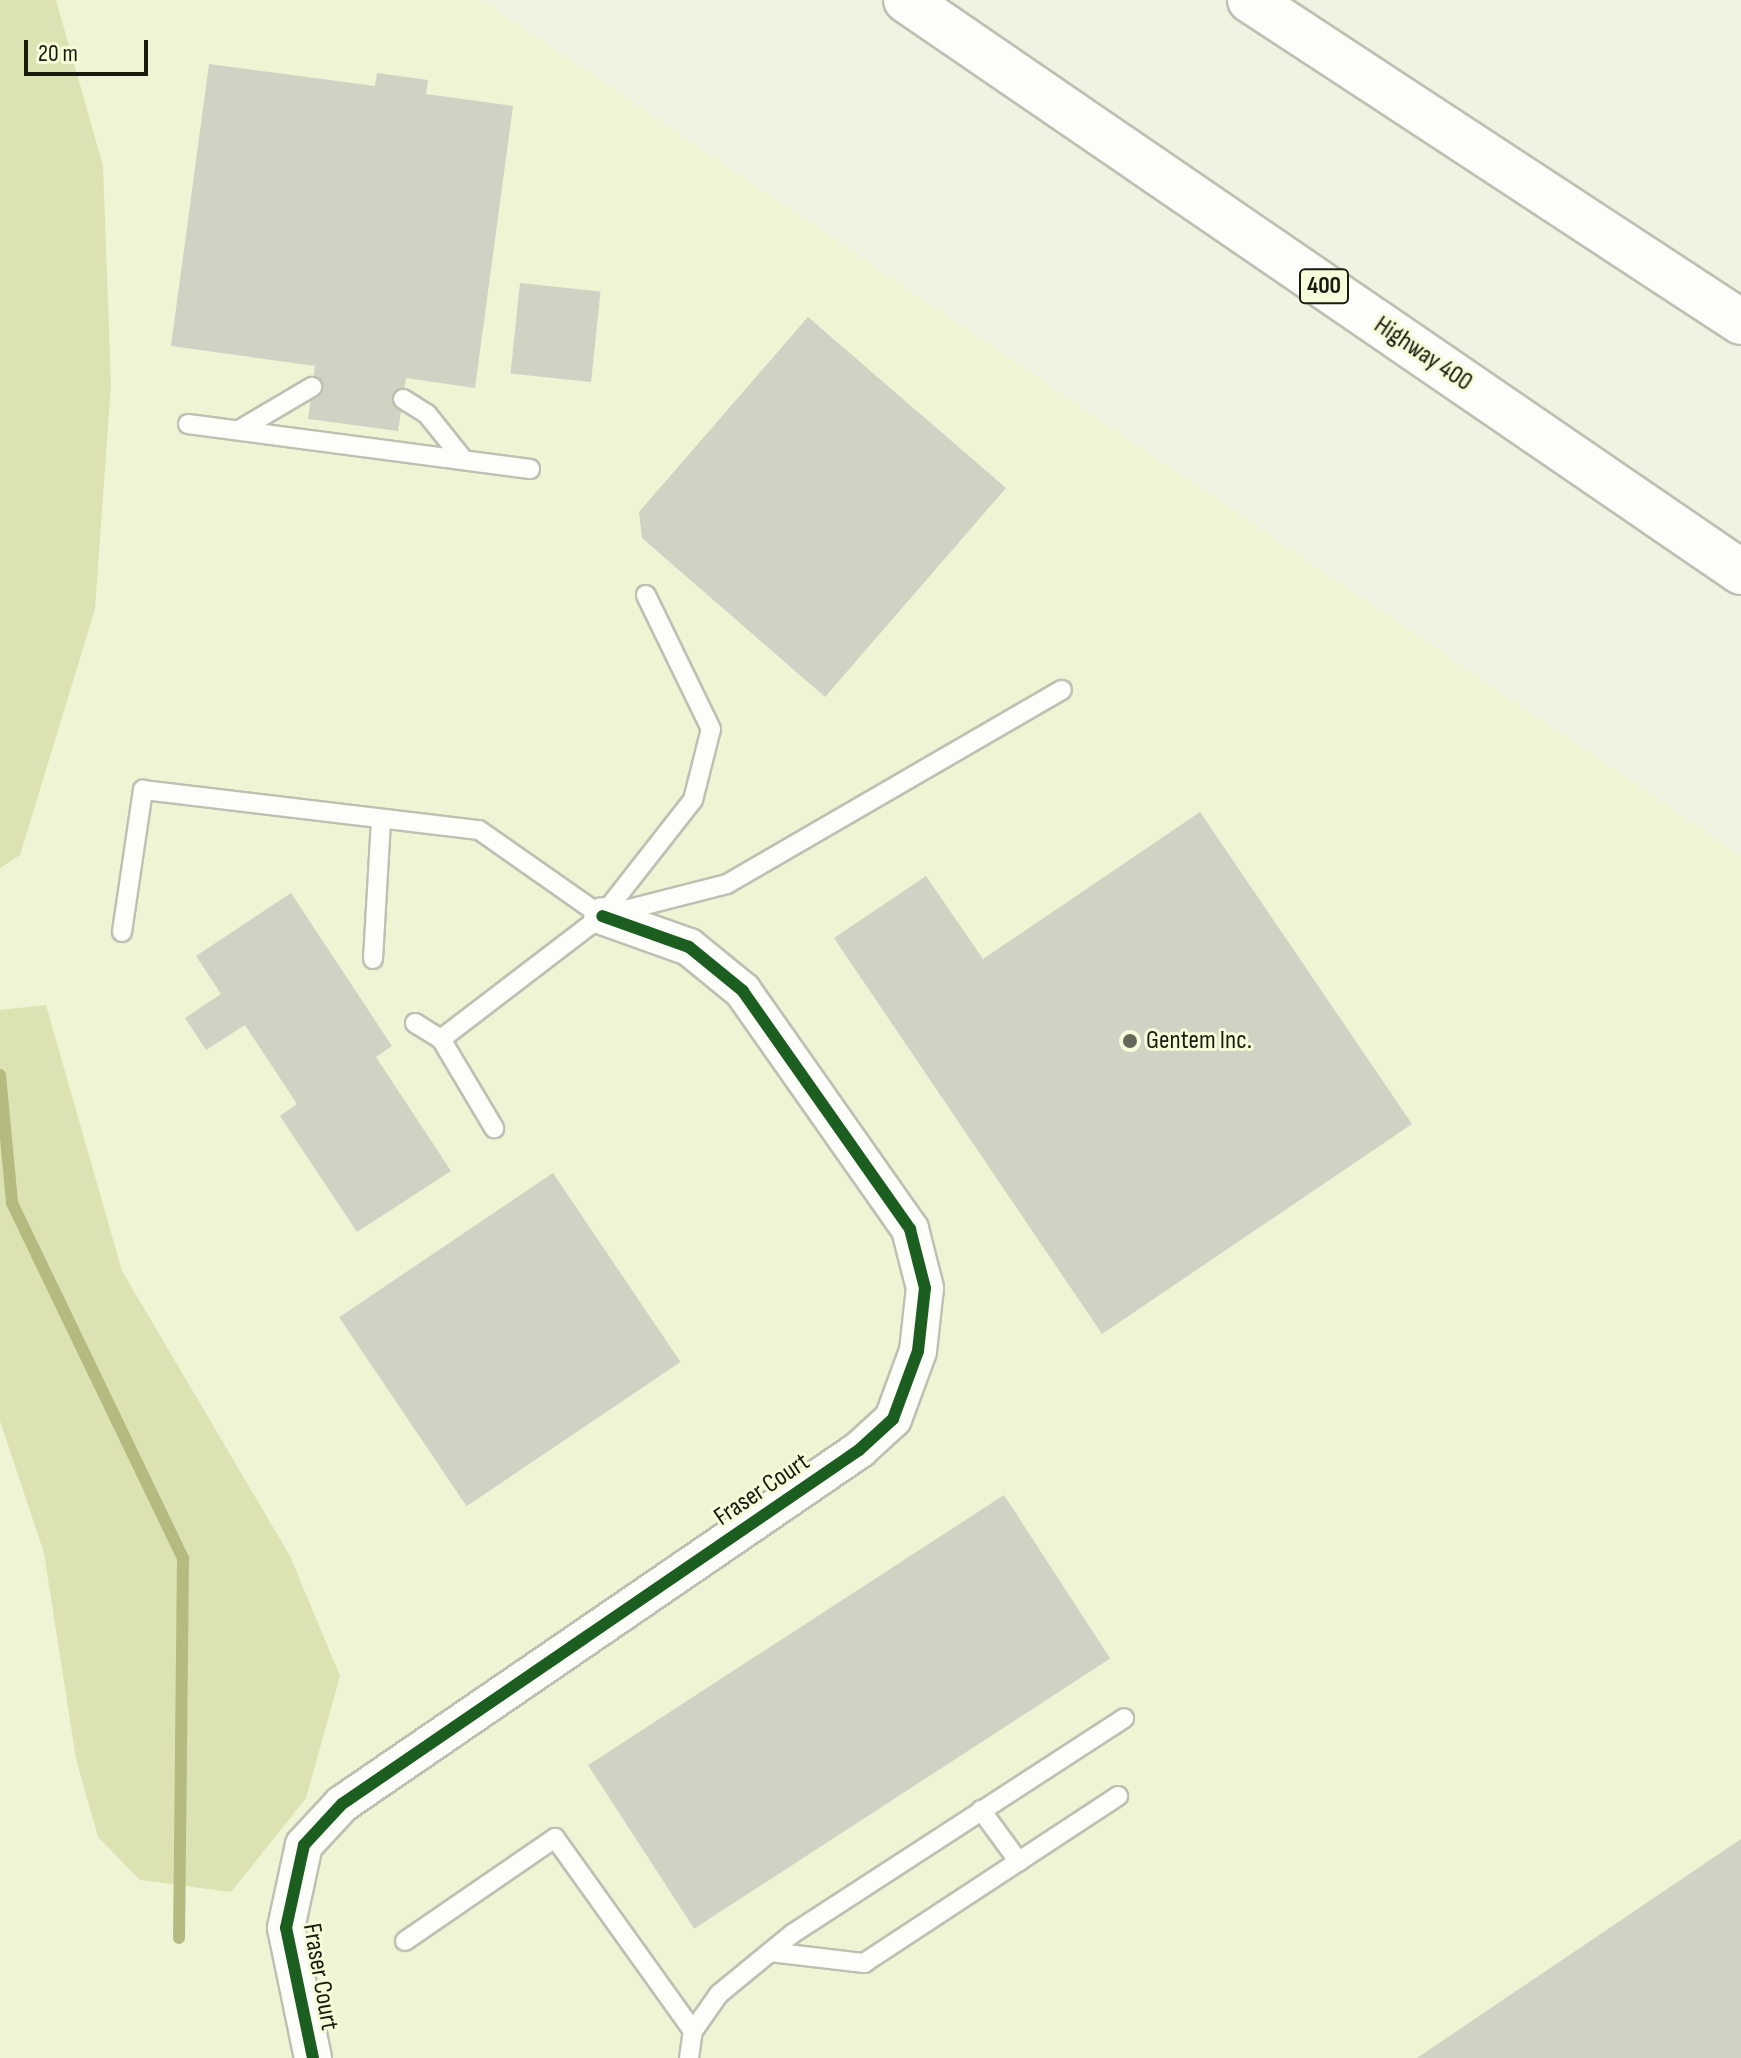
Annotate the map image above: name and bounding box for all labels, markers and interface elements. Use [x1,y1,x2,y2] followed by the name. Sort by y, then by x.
[28,24,152,74] scale bar
[38,39,78,68] text: 20 m
[1298,266,1350,306] road number: 400
[1368,310,1478,398] street label: Highway 400
[1146,1025,1252,1057] place label: Gentem Inc.
[1121,1032,1139,1050] marker: Gentem Inc.
[709,1447,815,1533] street label: Fraser Court
[295,1921,345,2033] street label: Fraser Court

